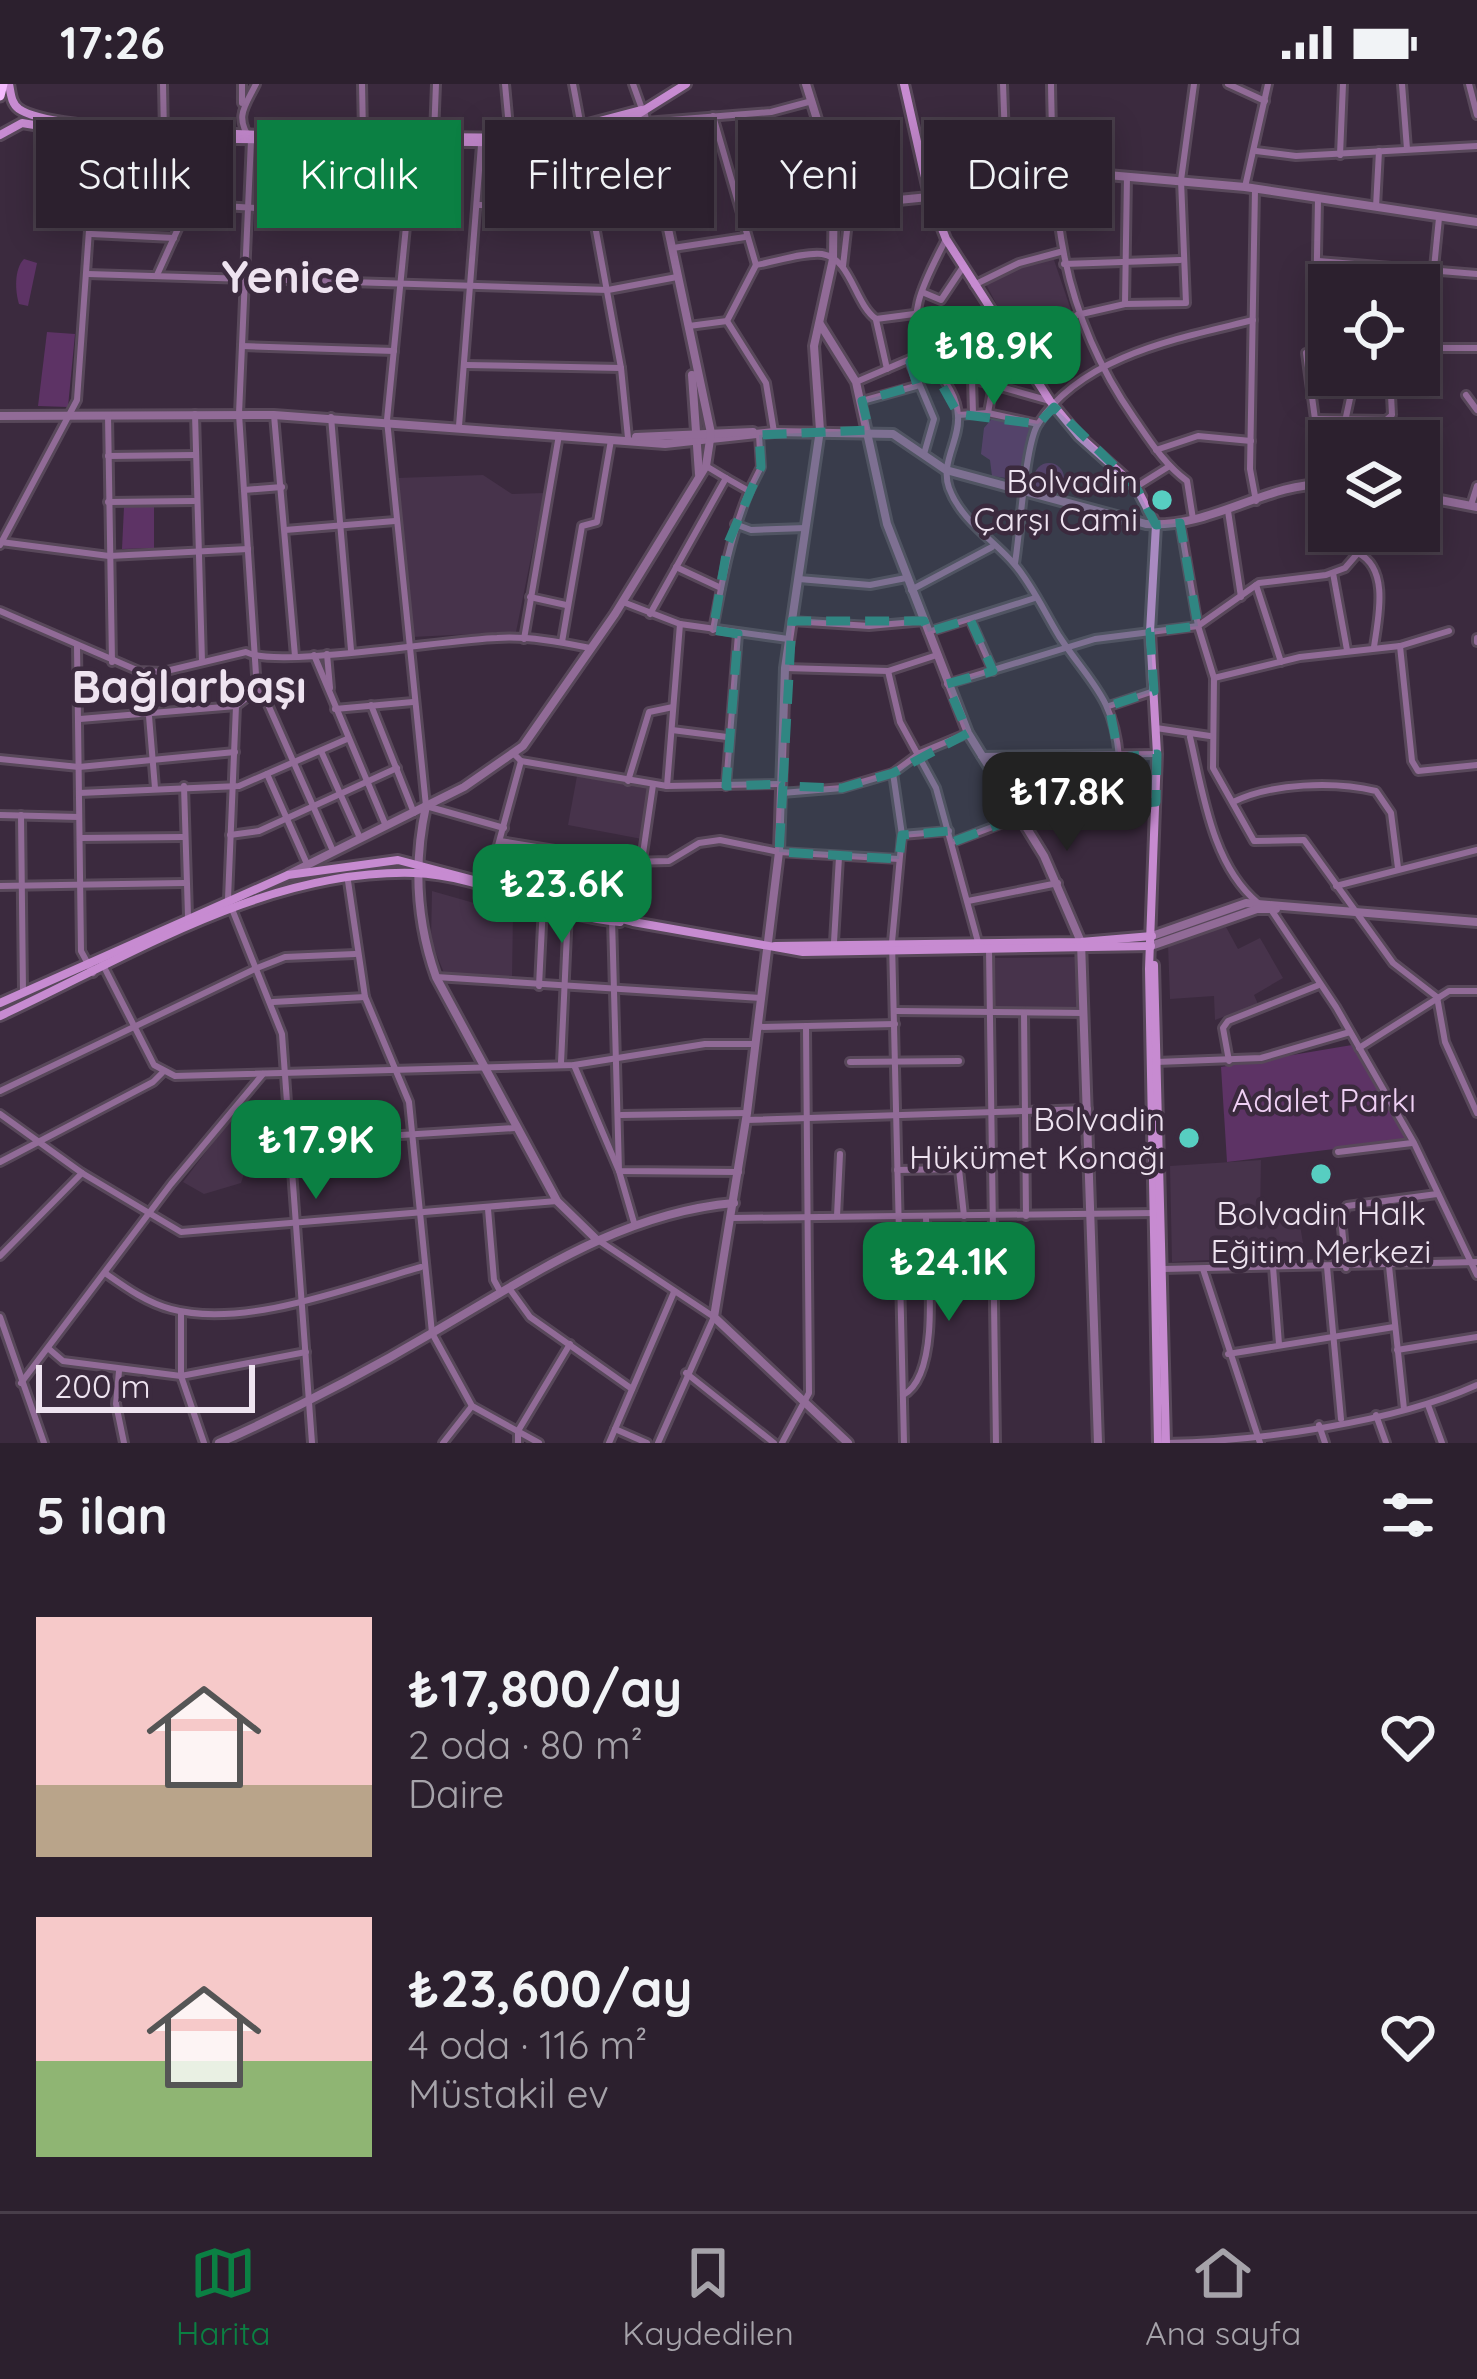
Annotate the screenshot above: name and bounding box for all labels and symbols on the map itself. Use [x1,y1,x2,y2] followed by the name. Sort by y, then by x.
[222,248,360,304] district label: Yenice
[896,306,1092,408] pin: ₺18.9K
[973,460,1138,539] place label: Bolvadin Çarşı Cami
[1149,487,1175,513] marker: Bolvadin Çarşı Cami
[71,658,307,714] district label: Bağlarbaşı
[969,752,1165,854] pin: ₺17.8K
[464,844,660,946] pin: ₺23.6K
[1232,1079,1416,1120] park label: Adalet Parkı
[909,1098,1165,1177] place label: Bolvadin Hükümet Konağı
[218,1100,414,1202] pin: ₺17.9K
[1176,1125,1202,1151] marker: Bolvadin Hükümet Konağı
[1308,1161,1334,1187] marker: Bolvadin Halk Eğitim Merkezi
[1211,1192,1431,1271] place label: Bolvadin Halk Eğitim Merkezi
[851,1222,1047,1324] pin: ₺24.1K
[36,1359,255,1412] scale bar

